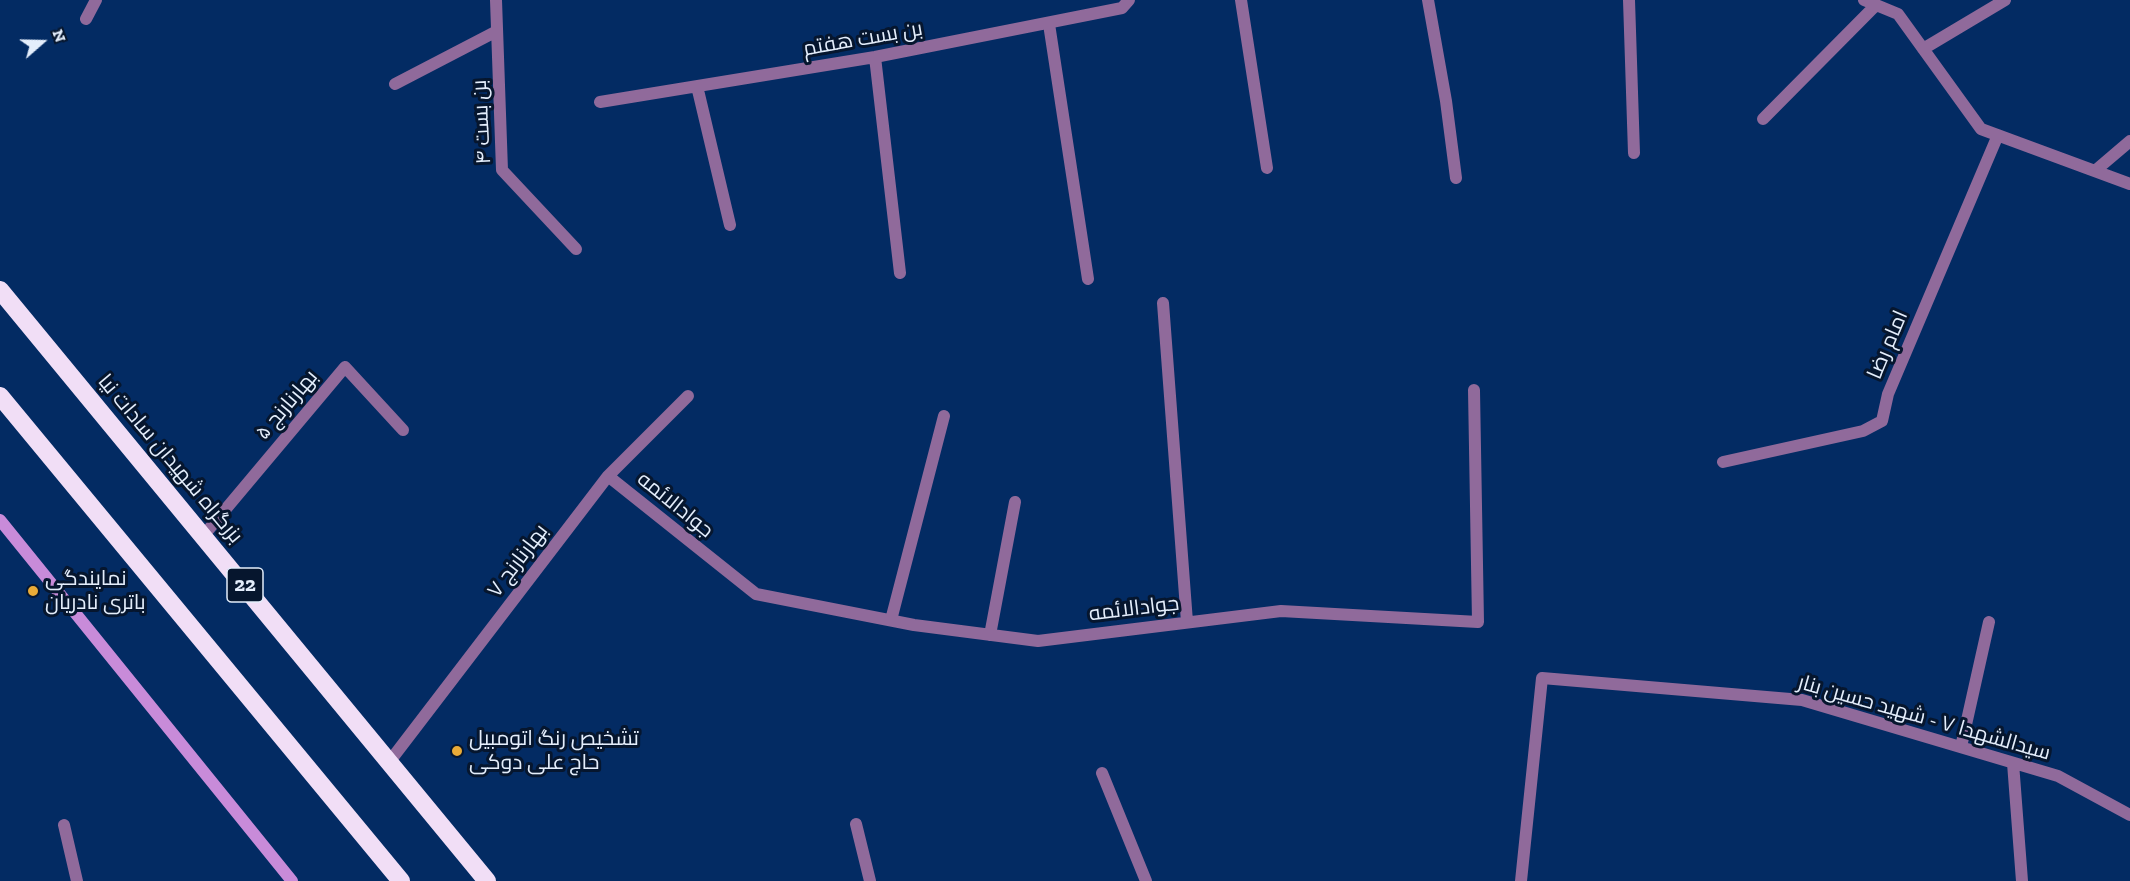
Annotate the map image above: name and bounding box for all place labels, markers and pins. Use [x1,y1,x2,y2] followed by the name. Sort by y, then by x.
[45,566,146,616] place label: نمایندگی باتری نادریان
[26,584,40,598] marker: نمایندگی باتری نادریان
[469,726,639,776] place label: تشخیص رنگ اتومبیل حاج علی دوکی
[450,744,464,758] marker: تشخیص رنگ اتومبیل حاج علی دوکی

